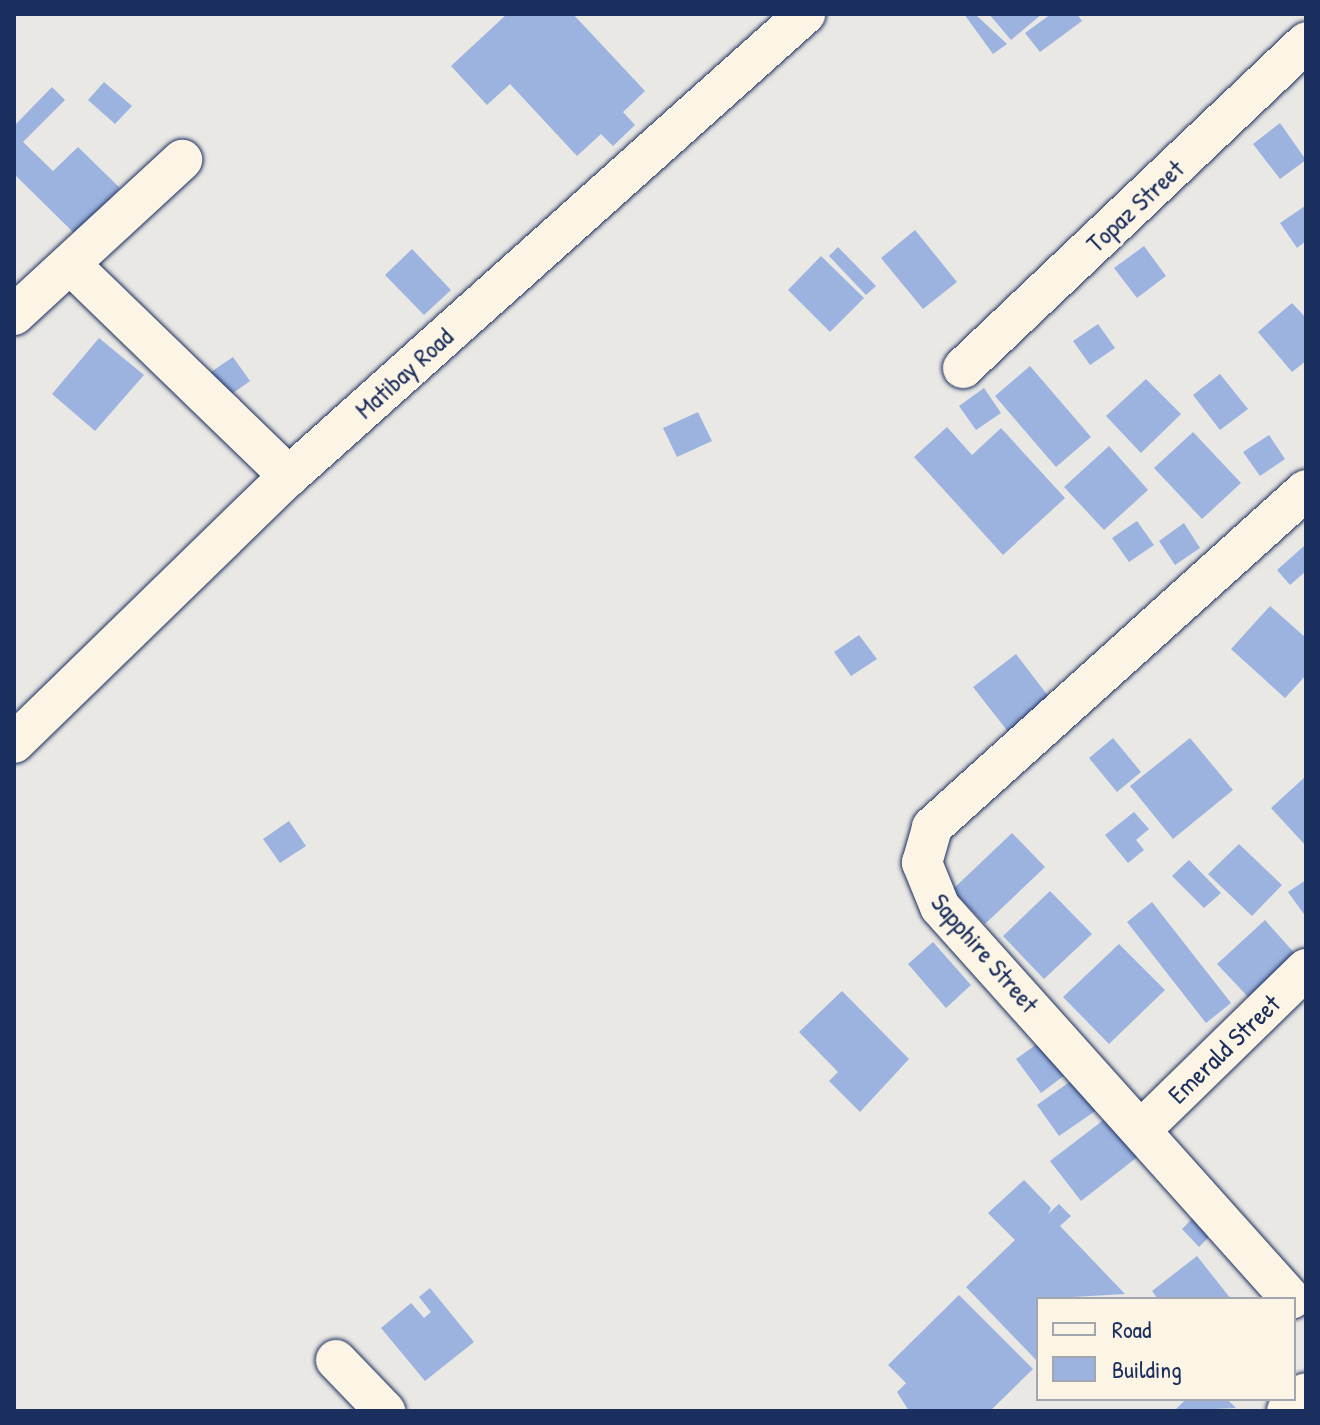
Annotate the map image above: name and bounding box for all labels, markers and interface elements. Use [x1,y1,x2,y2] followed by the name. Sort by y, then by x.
[1080,153,1190,259] street label: Topaz Street
[349,321,459,425] street label: Matibay Road
[925,887,1045,1019] street label: Sapphire Street
[1162,988,1286,1110] street label: Emerald Street
[1036,1297,1296,1401] legend
[1112,1313,1151,1345] text: Road
[1112,1353,1182,1385] text: Building

